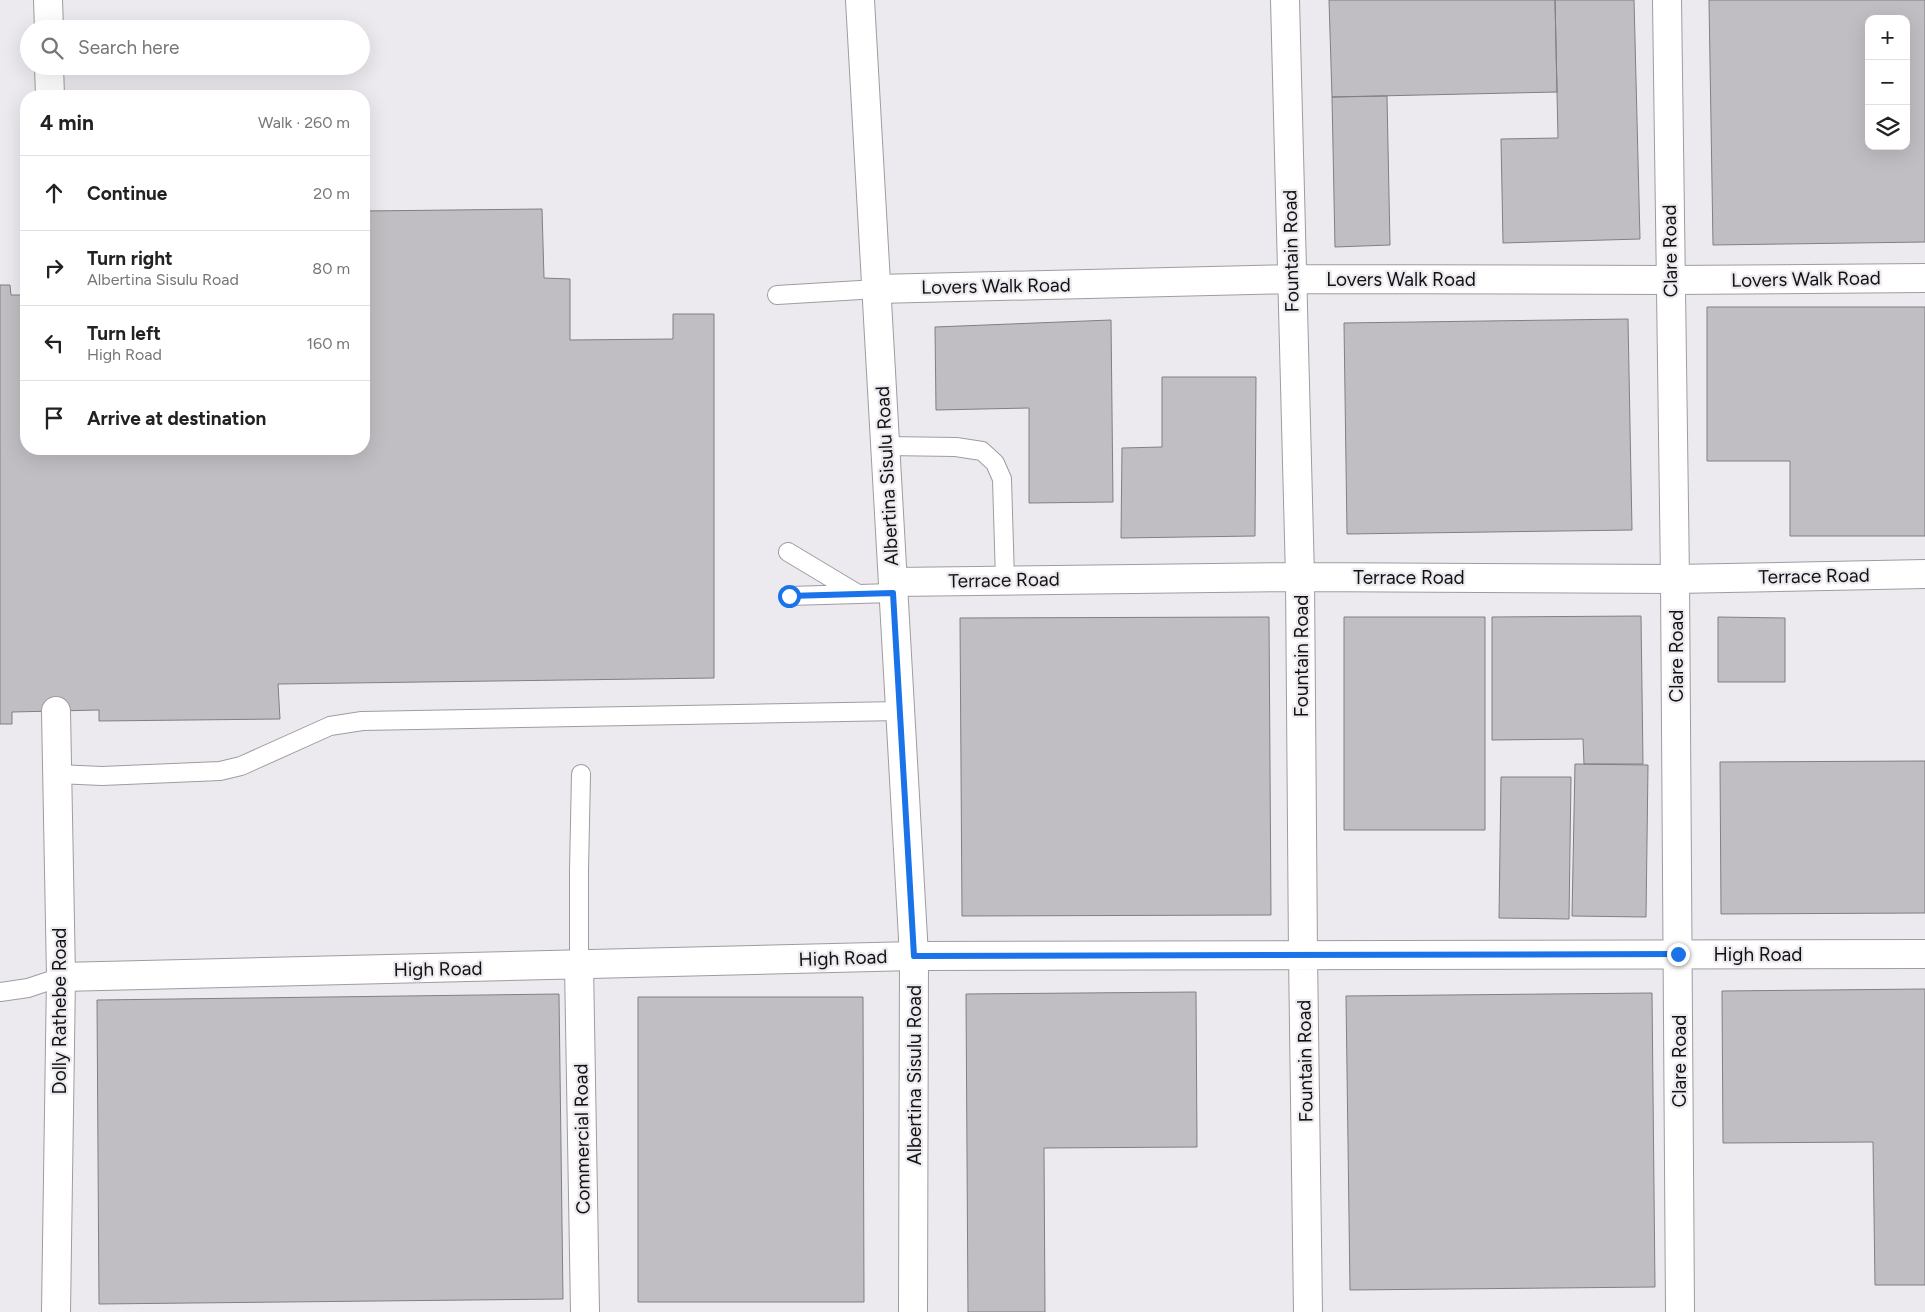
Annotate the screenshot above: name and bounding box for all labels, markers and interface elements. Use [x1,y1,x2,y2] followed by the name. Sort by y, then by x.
[1865,15,1910,150] map controls
[1865,15,1910,60] button: +
[20,20,370,75] search box
[38,34,66,62] icon: search
[78,36,180,59] text: Search here
[1865,60,1910,105] button: −
[1865,105,1910,150] button: layers
[40,110,94,135] text: 4 min
[258,113,350,132] text: Walk · 260 m
[40,179,68,207] icon: ahead
[87,182,167,205] text: Continue
[313,184,350,203] text: 20 m
[1278,189,1304,313] street label: Fountain Road
[1658,204,1682,298] street label: Clare Road
[87,247,173,270] text: Turn right
[40,254,68,282] icon: right
[312,259,350,278] text: 80 m
[1731,266,1881,292] street label: Lovers Walk Road
[1326,268,1476,291] street label: Lovers Walk Road
[87,270,239,289] text: Albertina Sisulu Road
[921,273,1071,299] street label: Lovers Walk Road
[87,322,161,345] text: Turn left
[40,329,68,357] icon: left
[307,334,350,353] text: 160 m
[87,345,162,364] text: High Road
[871,385,903,567] street label: Albertina Sisulu Road
[40,404,68,432] icon: arrive
[87,407,266,430] text: Arrive at destination
[1758,564,1870,588] street label: Terrace Road
[1353,566,1465,589] street label: Terrace Road
[948,568,1060,592] street label: Terrace Road
[778,585,801,608] route start
[1290,595,1313,717] street label: Fountain Road
[1665,610,1688,702] street label: Clare Road
[48,928,71,1094] street label: Dolly Rathebe Road
[1667,943,1690,966] route end
[1714,943,1802,966] street label: High Road
[798,945,888,971] street label: High Road
[393,957,483,981] street label: High Road
[903,985,926,1165] street label: Albertina Sisulu Road
[1292,999,1318,1123] street label: Fountain Road
[1668,1015,1691,1107] street label: Clare Road
[569,1063,595,1215] street label: Commercial Road

